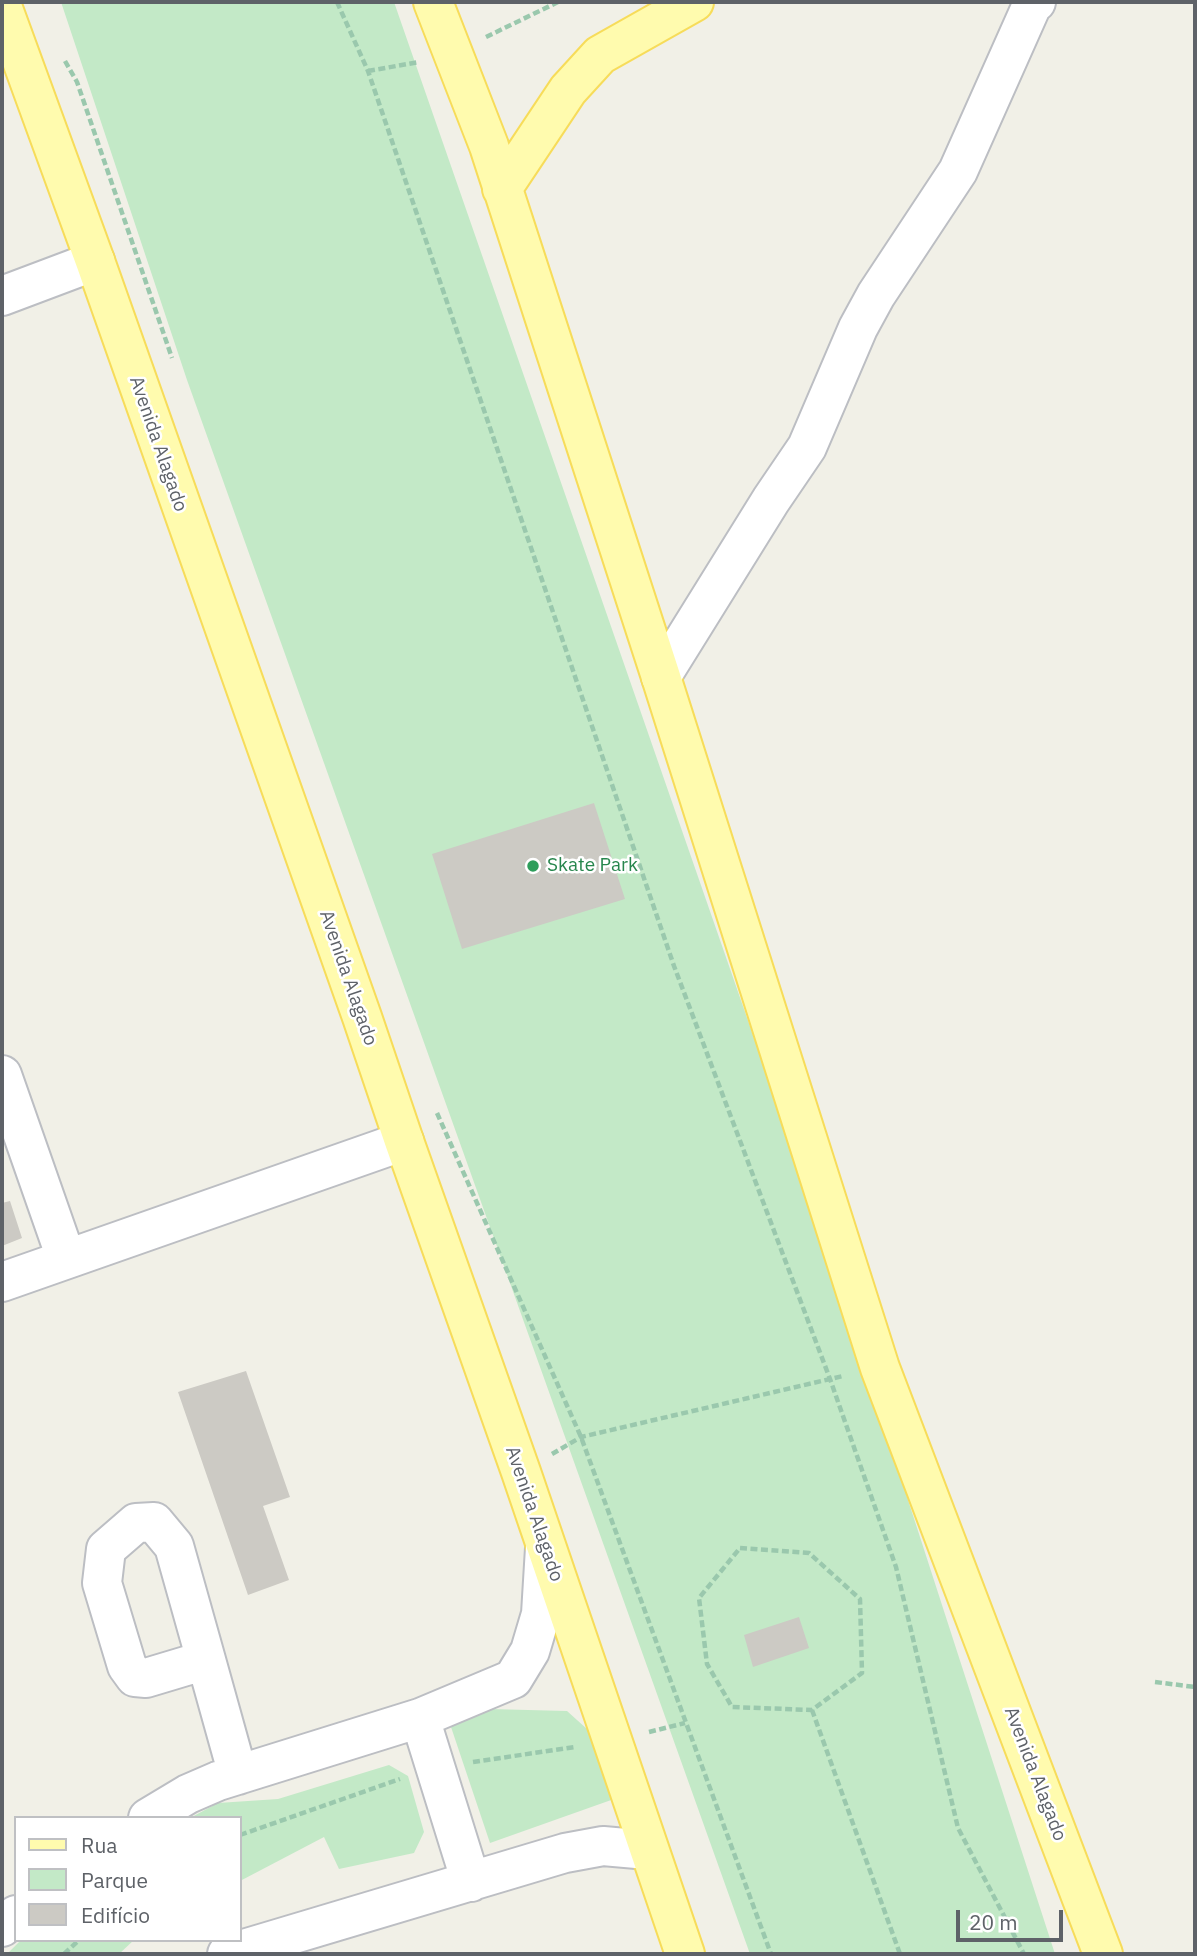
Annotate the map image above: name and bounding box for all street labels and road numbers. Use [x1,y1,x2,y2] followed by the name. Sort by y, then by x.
[124,373,192,515] street label: Avenida Alagado
[314,907,382,1049] street label: Avenida Alagado
[500,1443,568,1585] street label: Avenida Alagado
[999,1704,1071,1844] street label: Avenida Alagado

